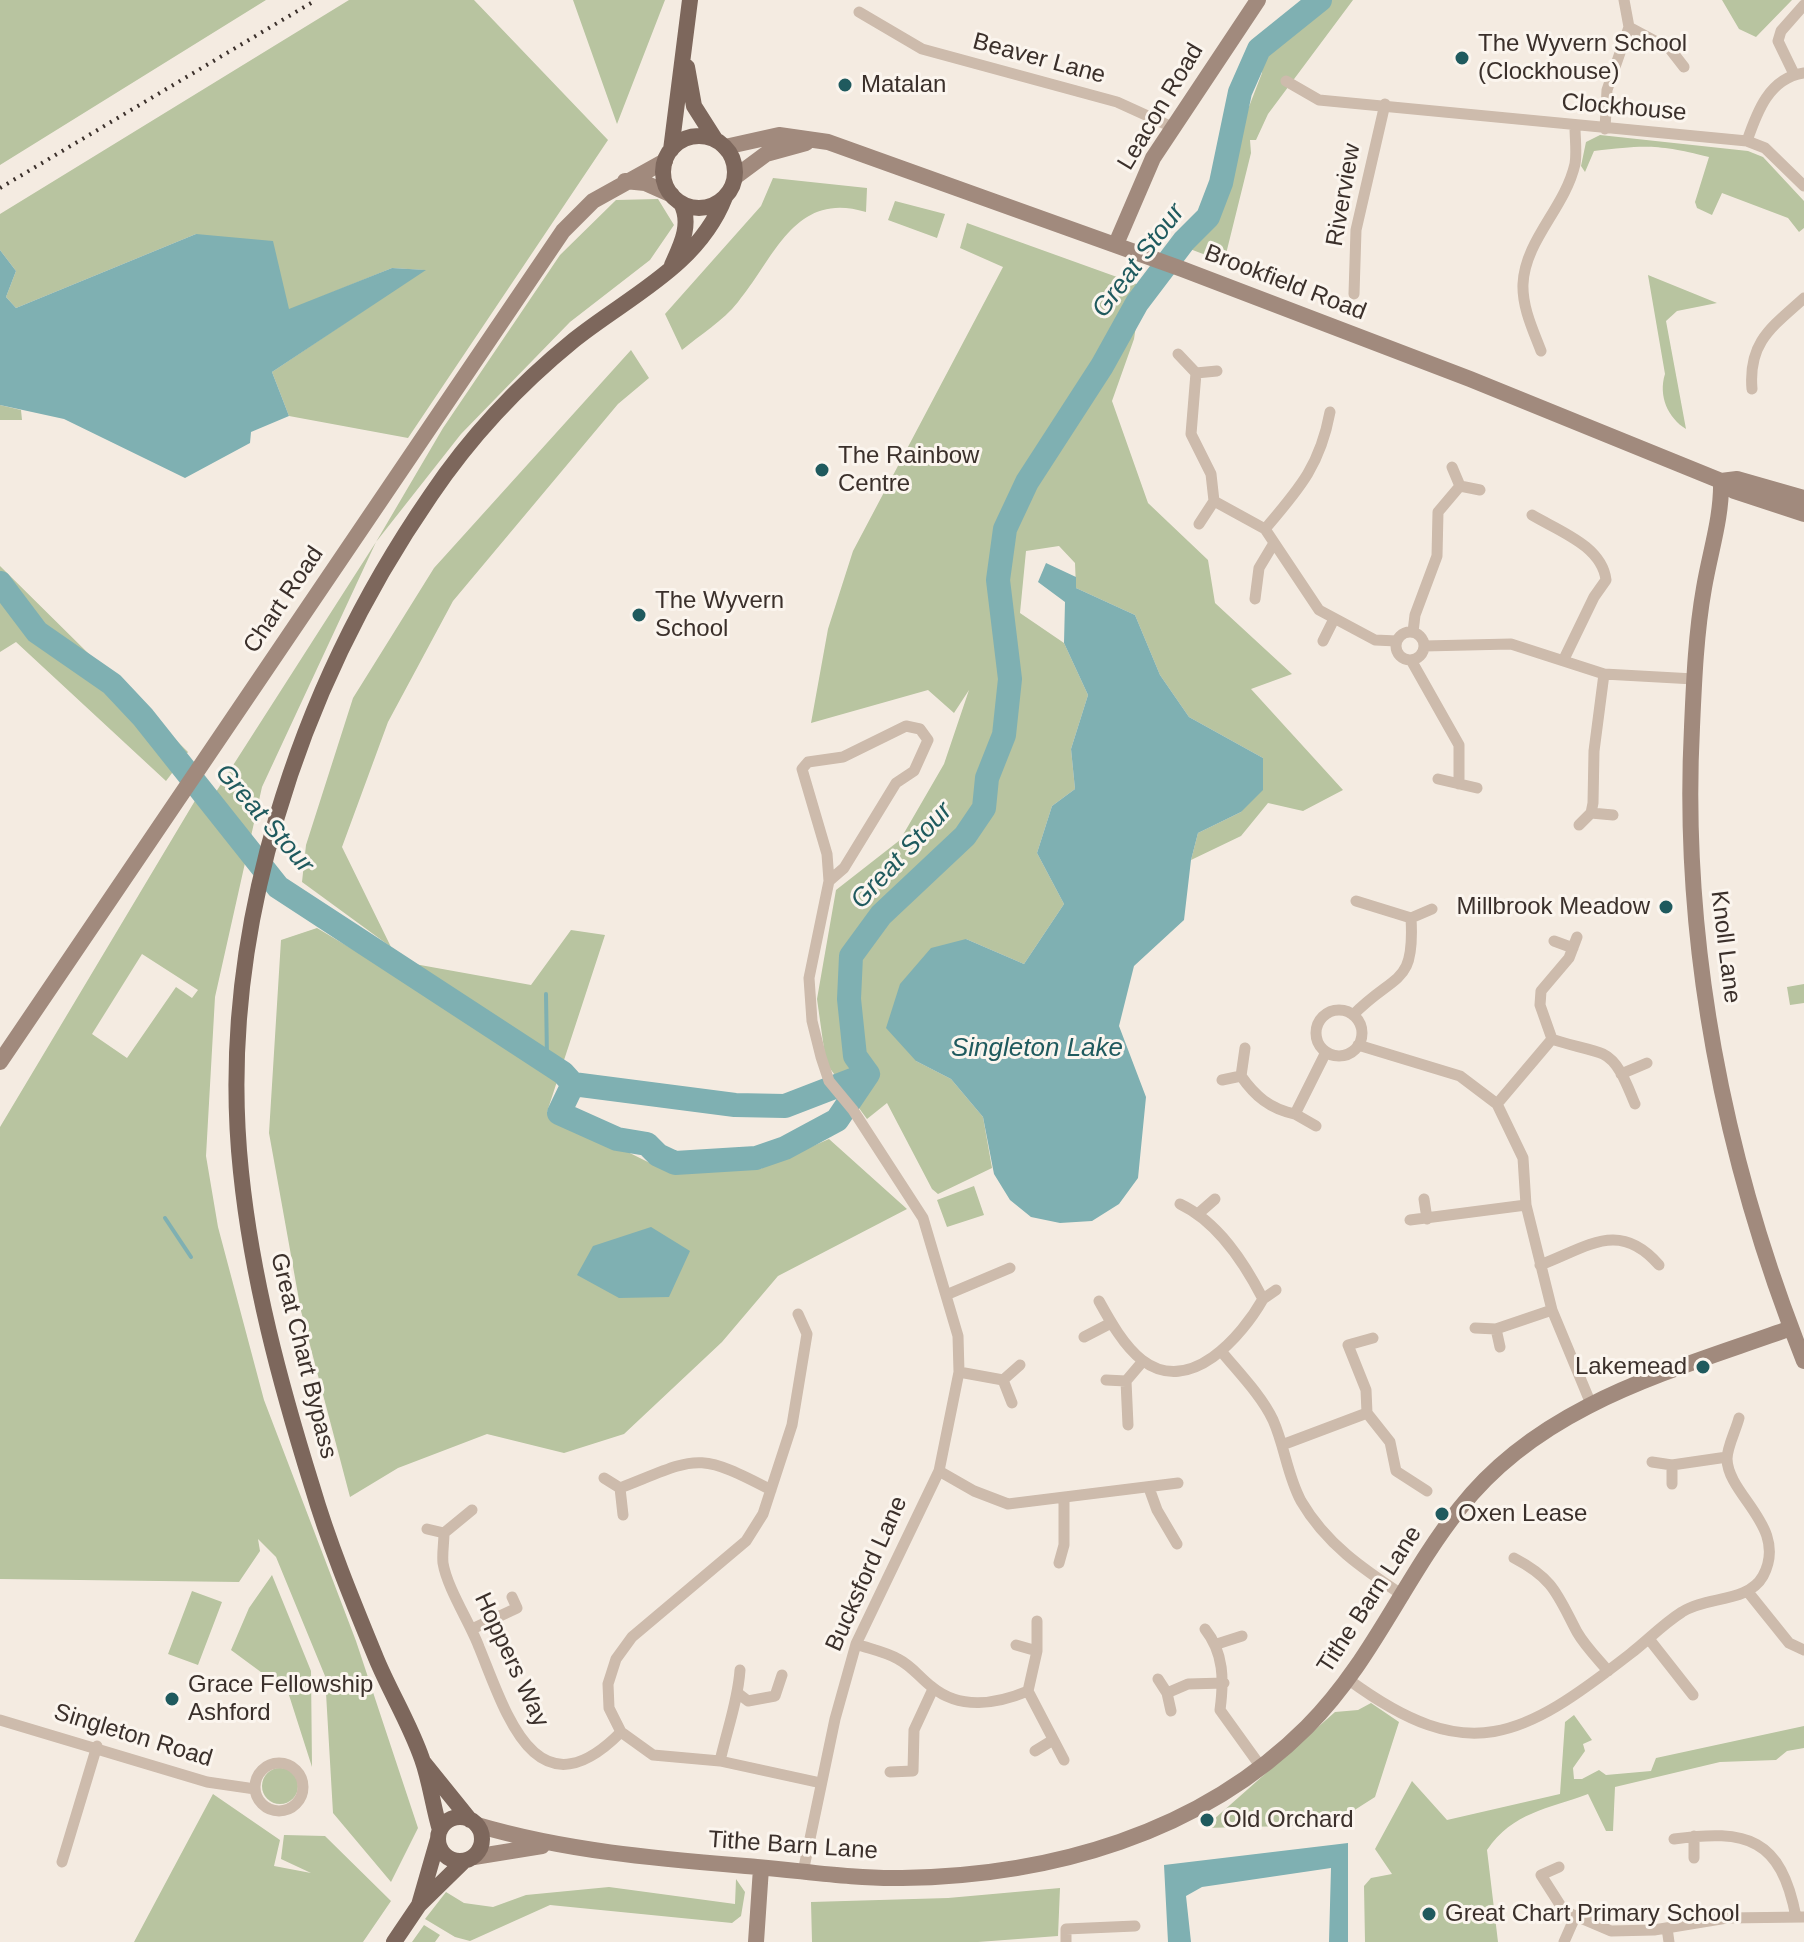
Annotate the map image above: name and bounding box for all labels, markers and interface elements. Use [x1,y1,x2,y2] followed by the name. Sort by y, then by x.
[970,27,1108,91] street label: Beaver Lane
[1478,30,1687,86] place label: The Wyvern School (Clockhouse)
[1112,38,1210,176] street label: Leacon Road
[1453,49,1471,67] marker: The Wyvern School (Clockhouse)
[861,71,946,99] place label: Matalan
[836,76,854,94] marker: Matalan
[1560,88,1688,128] street label: Clockhouse
[1321,141,1367,249] street label: Riverview
[1086,198,1192,324] water label: Great Stour
[1200,239,1370,327] street label: Brookfield Road
[838,442,979,498] place label: The Rainbow Centre
[813,461,831,479] marker: The Rainbow Centre
[238,541,330,659] street label: Chart Road
[655,587,784,643] place label: The Wyvern School
[630,606,648,624] marker: The Wyvern School
[208,758,320,880] water label: Great Stour
[845,796,959,916] water label: Great Stour
[1704,889,1746,1005] street label: Knoll Lane
[1457,893,1650,921] place label: Millbrook Meadow
[1657,898,1675,916] marker: Millbrook Meadow
[951,1033,1123,1065] water label: Singleton Lake
[264,1250,342,1462] street label: Great Chart Bypass
[1575,1353,1687,1381] place label: Lakemead
[1694,1358,1712,1376] marker: Lakemead
[820,1492,914,1656] street label: Bucksford Lane
[1458,1500,1587,1528] place label: Oxen Lease
[1433,1505,1451,1523] marker: Oxen Lease
[1312,1521,1428,1679] street label: Tithe Barn Lane
[467,1588,555,1732] street label: Hoppers Way
[188,1671,373,1727] place label: Grace Fellowship Ashford
[163,1690,181,1708] marker: Grace Fellowship Ashford
[50,1698,216,1774] street label: Singleton Road
[1223,1806,1354,1834] place label: Old Orchard
[1198,1811,1216,1829] marker: Old Orchard
[707,1826,879,1866] street label: Tithe Barn Lane
[1445,1900,1740,1928] place label: Great Chart Primary School
[1420,1905,1438,1923] marker: Great Chart Primary School

